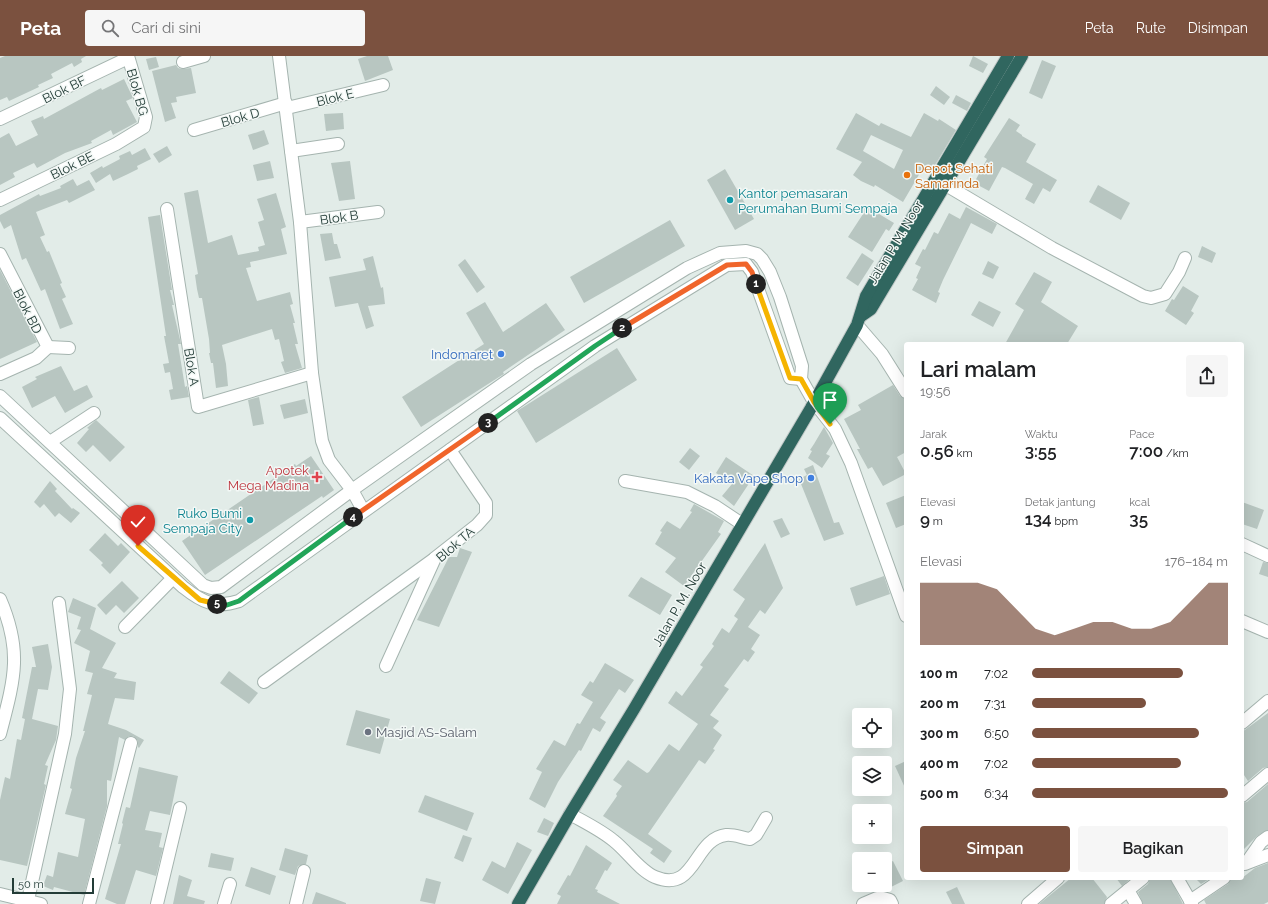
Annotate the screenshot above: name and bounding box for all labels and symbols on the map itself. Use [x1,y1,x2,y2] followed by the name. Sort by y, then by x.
[124,67,151,117] street label: Blok BG
[40,72,89,106] street label: Blok BF
[315,86,355,109] street label: Blok E
[219,105,261,130] street label: Blok D
[48,148,97,182] street label: Blok BE
[915,161,993,191] place label: Depot Sehati Samarinda
[902,170,912,180] marker: Depot Sehati Samarinda
[738,186,898,216] place label: Kantor pemasaran Perumahan Bumi Sempaja
[725,195,735,205] marker: Kantor pemasaran Perumahan Bumi Sempaja
[865,197,926,287] street label: Jalan P. M. Noor
[319,207,360,228] street label: Blok B
[746,274,766,294] pin: 1
[10,286,45,336] street label: Blok BD
[612,318,632,338] pin: 2
[181,347,202,387] street label: Blok A
[431,347,494,362] place label: Indomaret
[496,349,506,359] marker: Indomaret
[813,383,847,424] pin
[478,413,498,433] pin: 3
[228,463,309,493] place label: Apotek Mega Madina
[694,471,803,486] place label: Kakata Vape Shop
[312,472,322,482] marker: Apotek Mega Madina
[806,473,816,483] marker: Kakata Vape Shop
[121,505,155,546] pin
[163,506,242,536] place label: Ruko Bumi Sempaja City
[343,507,363,527] pin: 4
[245,515,255,525] marker: Ruko Bumi Sempaja City
[433,524,478,565] street label: Blok TA
[649,559,710,649] street label: Jalan P. M. Noor
[207,594,227,614] pin: 5
[376,725,477,740] place label: Masjid AS-Salam
[363,727,373,737] marker: Masjid AS-Salam
[12,876,94,895] scale bar

